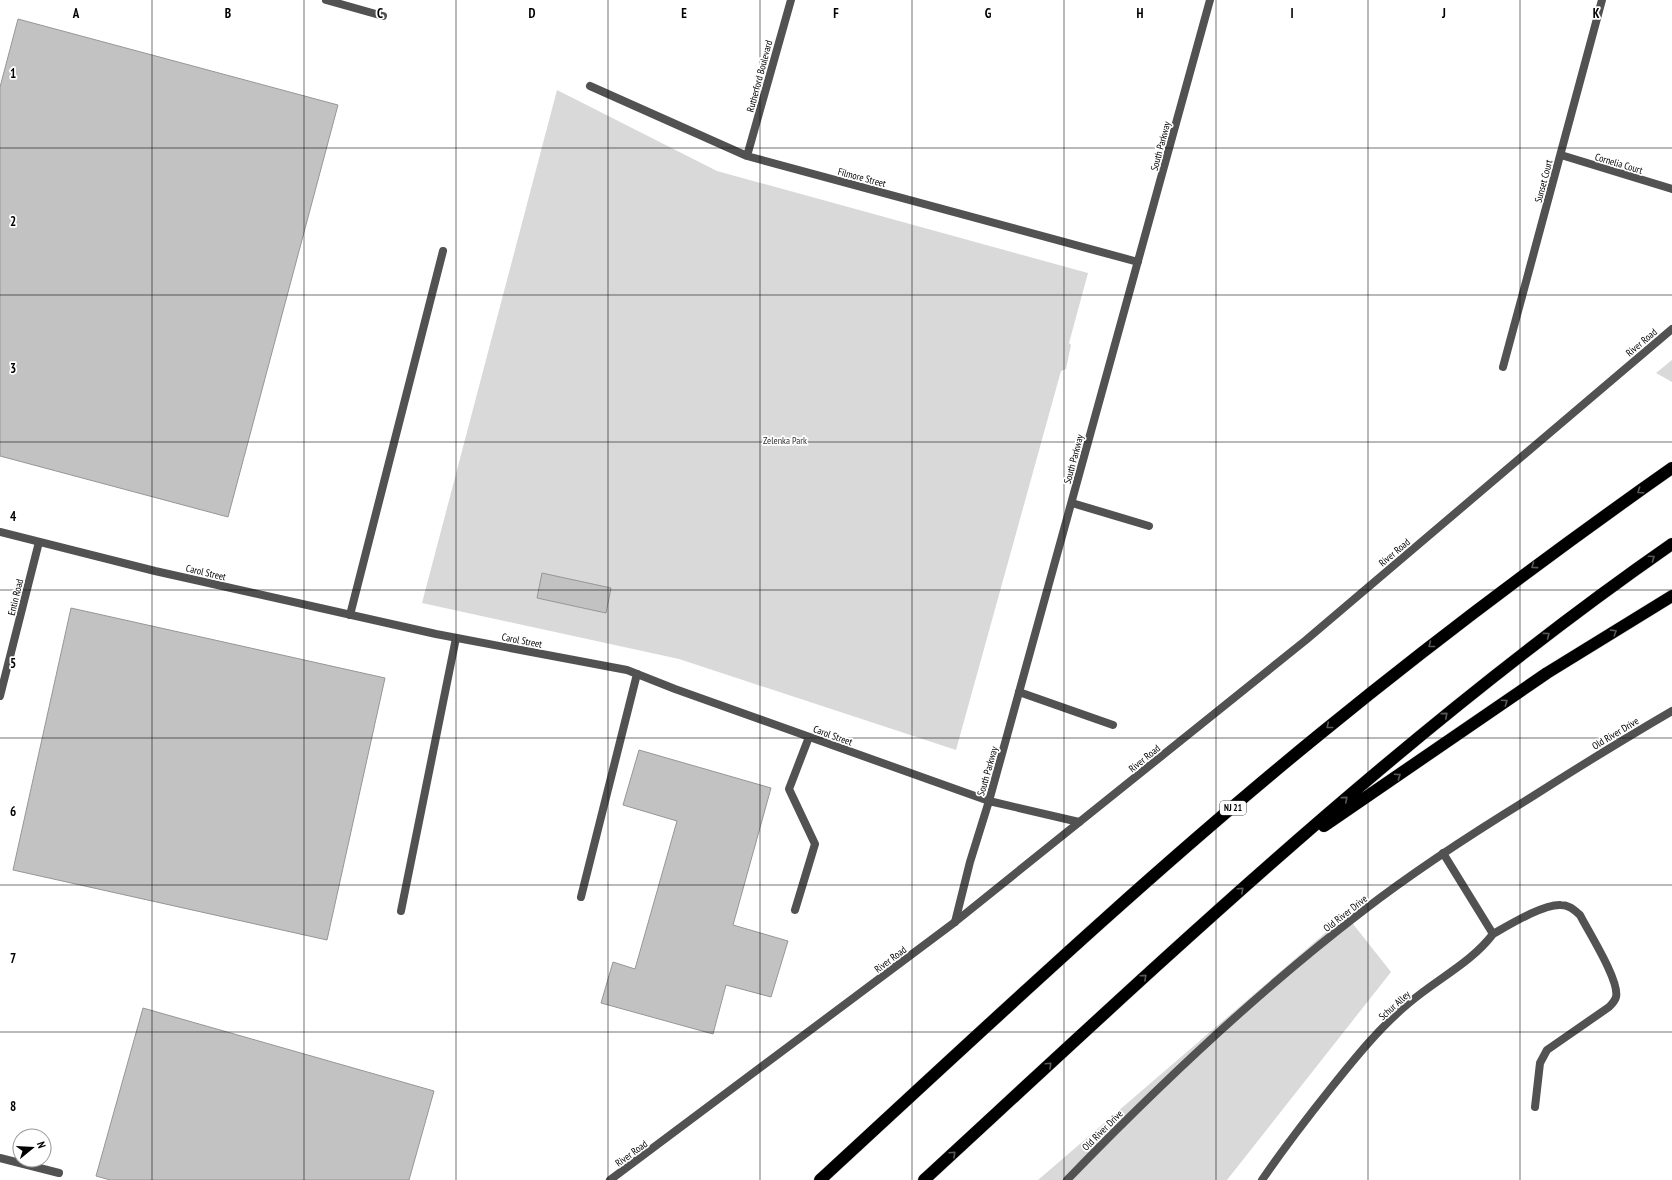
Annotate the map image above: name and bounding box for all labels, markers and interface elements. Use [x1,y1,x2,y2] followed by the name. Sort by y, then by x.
[72,5,80,22] text: A
[225,5,231,22] text: B
[377,5,383,22] text: C
[529,5,536,22] text: D
[681,5,687,22] text: E
[833,5,839,22] text: F
[985,5,992,22] text: G
[1137,5,1144,22] text: H
[1290,5,1294,22] text: I
[1441,5,1446,22] text: J
[1593,5,1600,22] text: K
[744,39,775,113] street label: Rutherford Boulevard
[10,65,16,82] text: 1
[1148,120,1173,172] street label: South Parkway
[1593,150,1645,177] street label: Cornelia Court
[1531,158,1556,204] street label: Sunset Court
[836,165,888,190] street label: Filmore Street
[10,213,16,230] text: 2
[1623,326,1660,359] street label: River Road
[10,360,16,377] text: 3
[1061,433,1086,485] street label: South Parkway
[763,434,807,447] park label: Zelenka Park
[1637,486,1644,494] one-way arrow
[10,508,17,525] text: 4
[1376,536,1413,569] street label: River Road
[1647,556,1654,563] one-way arrow
[185,562,227,583] street label: Carol Street
[1532,562,1539,569] one-way arrow
[5,578,26,617] street label: Entin Road
[1610,629,1617,636] one-way arrow
[501,630,543,651] street label: Carol Street
[1542,633,1549,640] one-way arrow
[1428,640,1435,647] one-way arrow
[10,655,16,672] text: 5
[1501,699,1508,707] one-way arrow
[1440,713,1447,720] one-way arrow
[1590,714,1641,752] street label: Old River Drive
[811,722,854,749] street label: Carol Street
[1327,722,1334,729] one-way arrow
[1126,742,1163,775] street label: River Road
[974,745,1001,797] street label: South Parkway
[1394,773,1401,781] one-way arrow
[1341,797,1348,804] one-way arrow
[1220,801,1246,815] road number: NJ 21
[10,803,16,820] text: 6
[1236,887,1244,895] one-way arrow
[1321,892,1370,935] street label: Old River Drive
[872,943,909,976] street label: River Road
[10,950,16,967] text: 7
[1140,975,1147,982] one-way arrow
[1376,988,1413,1023] street label: Schur Alley
[1044,1063,1051,1070] one-way arrow
[10,1098,16,1115] text: 8
[1079,1107,1125,1153] street label: Old River Drive
[12,1128,52,1168] north arrow
[613,1137,650,1170] street label: River Road
[34,1140,49,1150] text: N
[948,1151,956,1158] one-way arrow

